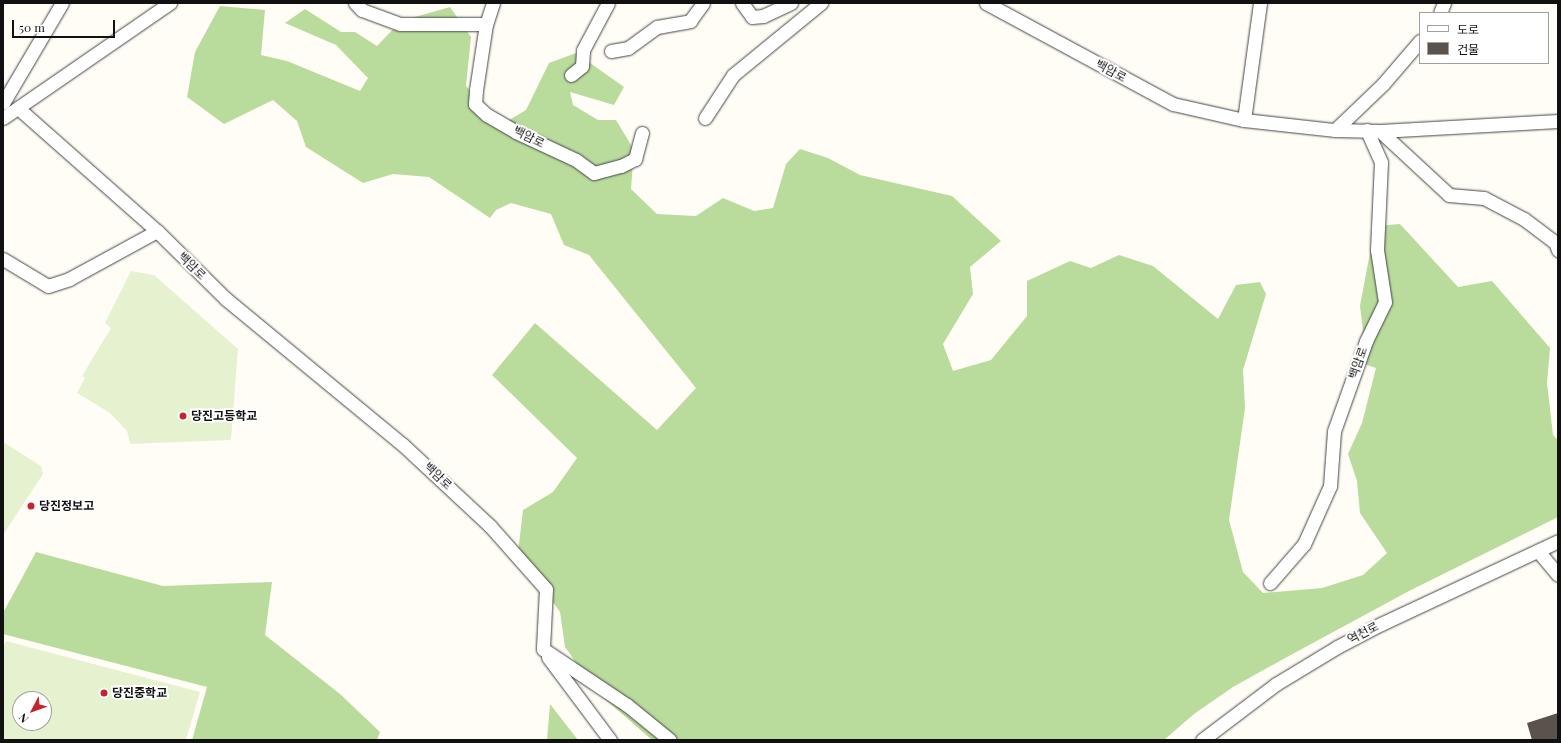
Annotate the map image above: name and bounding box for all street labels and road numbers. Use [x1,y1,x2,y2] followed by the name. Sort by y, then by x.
[1093,57,1129,85] street label: 백암로
[511,123,547,151] street label: 백암로
[175,249,209,283] street label: 백암로
[1346,345,1370,381] street label: 백암로
[421,459,455,493] street label: 백암로
[1345,619,1381,647] street label: 역천로

